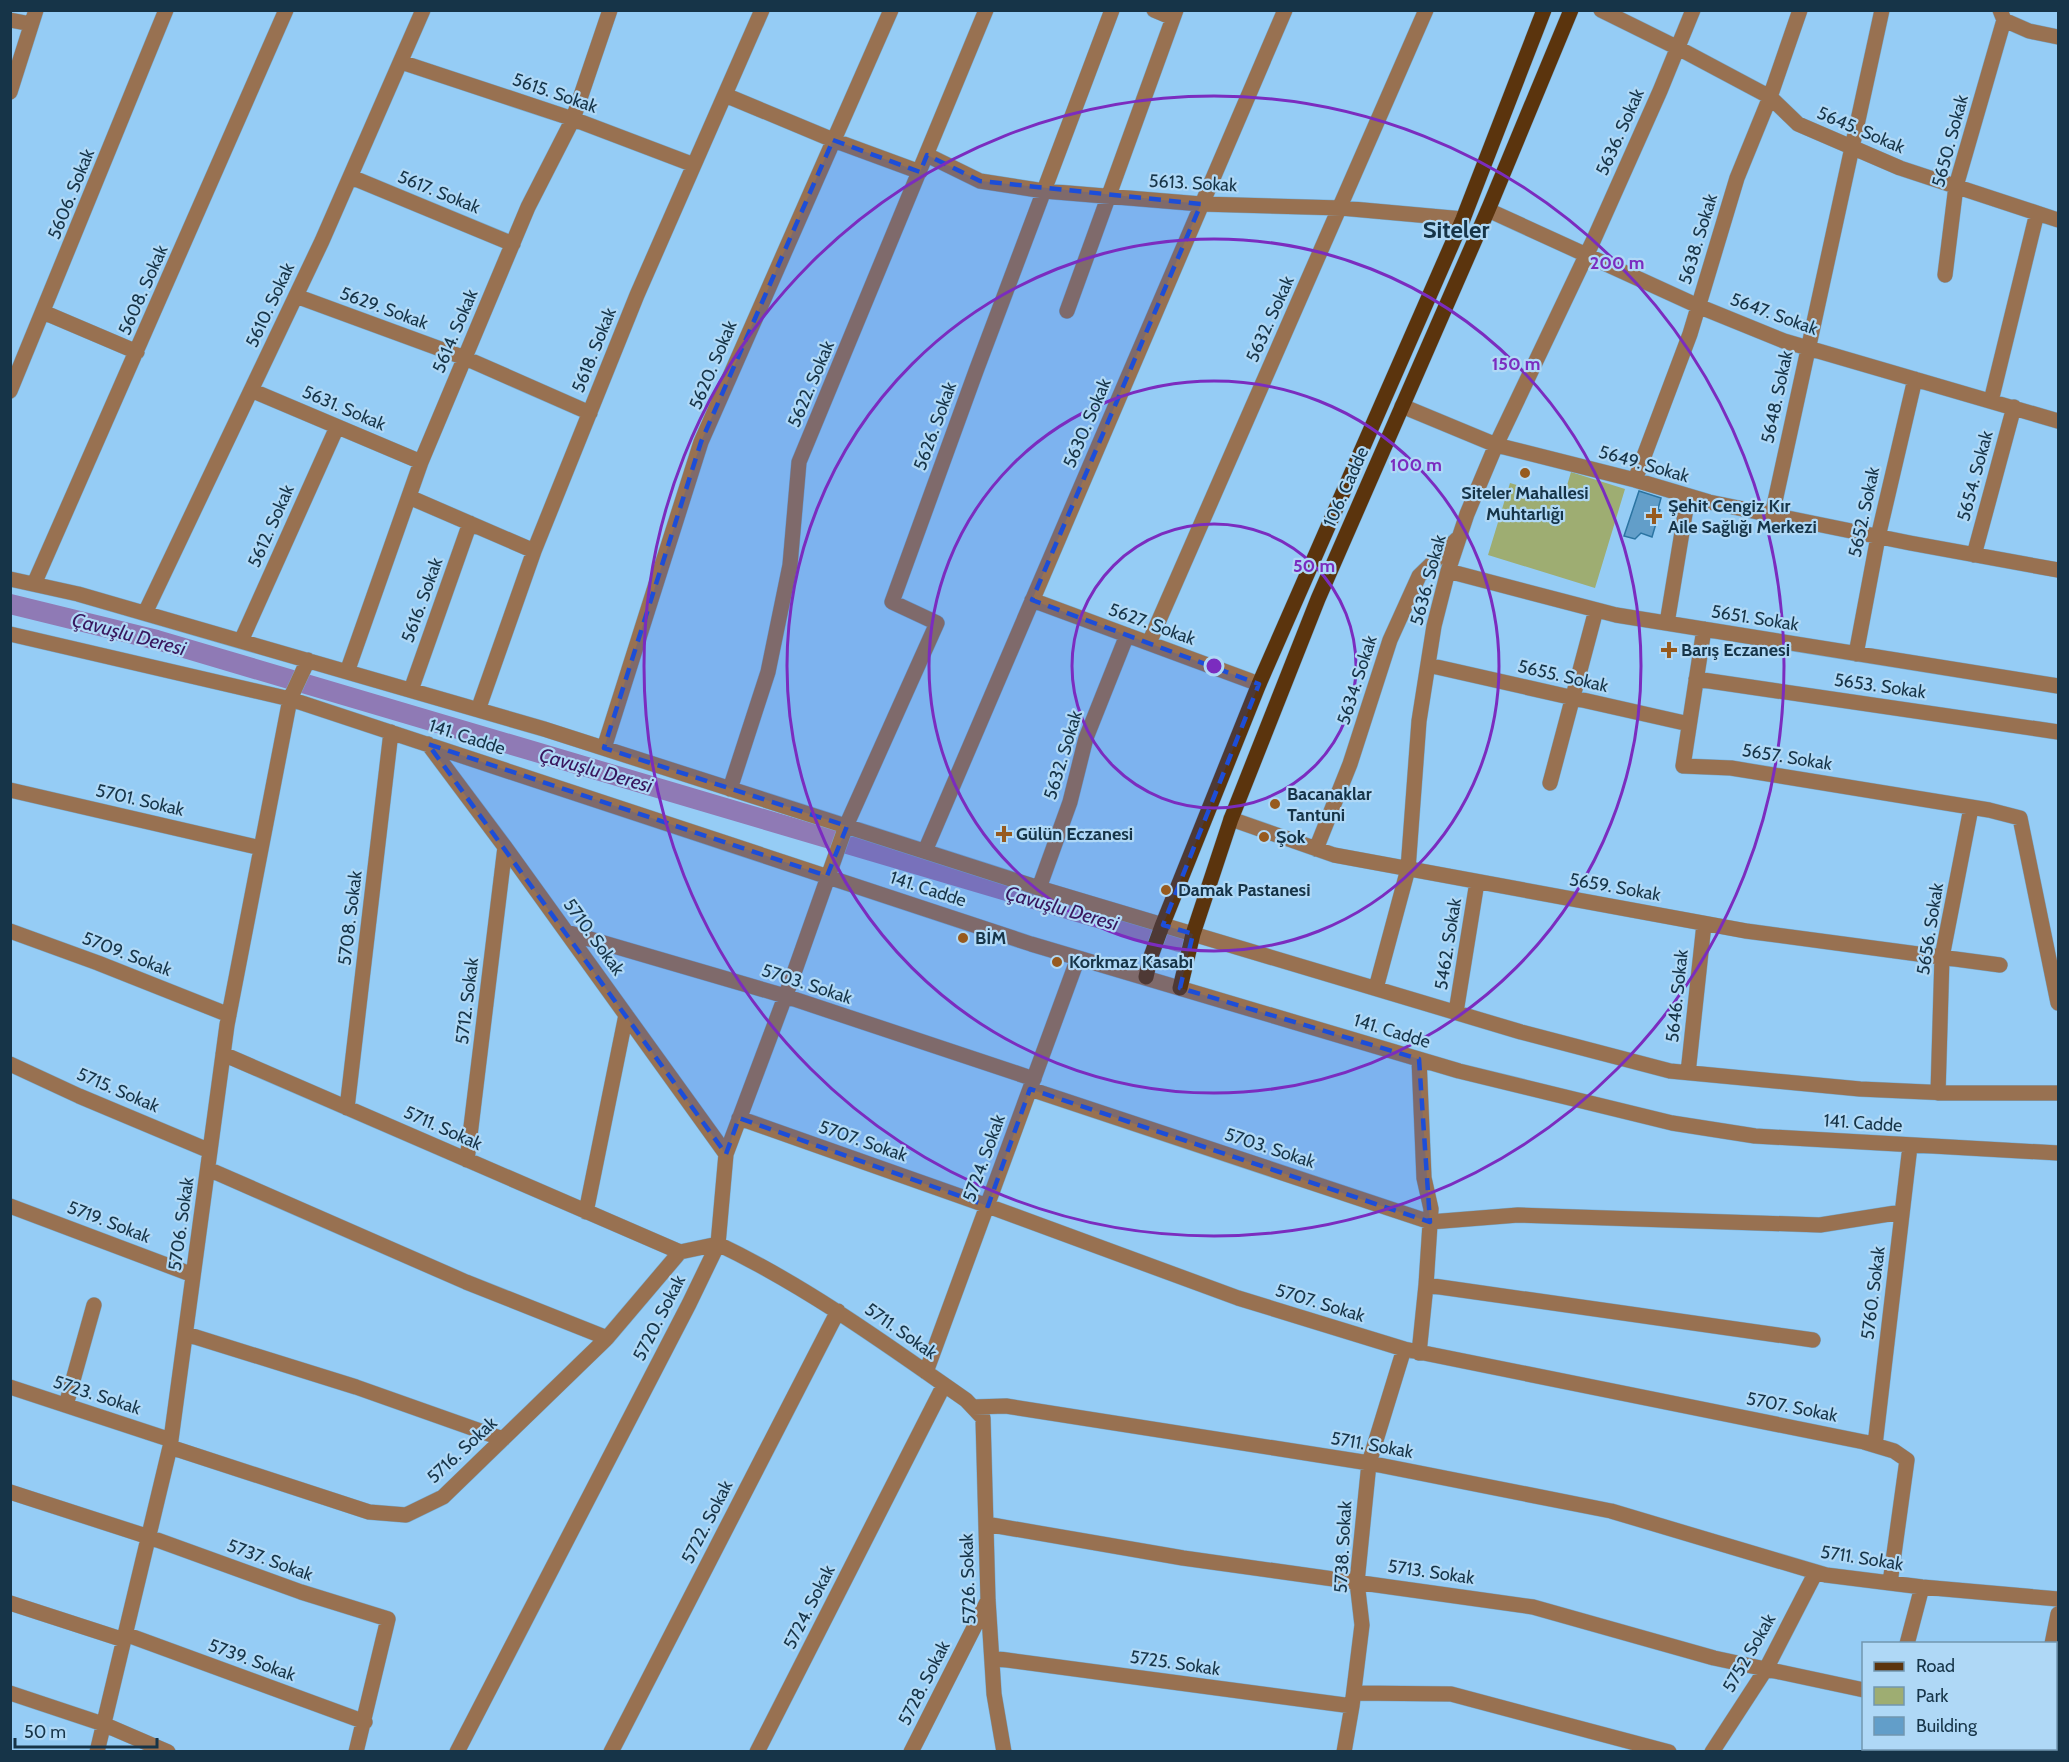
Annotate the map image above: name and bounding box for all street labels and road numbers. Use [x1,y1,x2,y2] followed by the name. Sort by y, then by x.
[510,68,601,118] street label: 5615. Sokak
[1591,84,1649,179] street label: 5636. Sokak
[1927,91,1973,190] street label: 5650. Sokak
[1814,102,1909,159] street label: 5645. Sokak
[43,145,99,242] street label: 5606. Sokak
[395,166,484,219] street label: 5617. Sokak
[1148,170,1239,196] street label: 5613. Sokak
[1674,190,1722,287] street label: 5638. Sokak
[113,241,173,338] street label: 5608. Sokak
[241,258,300,351] street label: 5610. Sokak
[1241,272,1299,366] street label: 5632. Sokak
[337,282,432,334] street label: 5629. Sokak
[428,285,483,376] street label: 5614. Sokak
[1727,288,1822,340] street label: 5647. Sokak
[567,304,621,396] street label: 5618. Sokak
[684,316,742,413] street label: 5620. Sokak
[783,337,839,431] street label: 5622. Sokak
[1756,348,1798,445] street label: 5648. Sokak
[1058,374,1116,471] street label: 5630. Sokak
[909,378,961,473] street label: 5626. Sokak
[299,381,390,436] street label: 5631. Sokak
[1952,427,1998,524] street label: 5654. Sokak
[1596,441,1693,488] street label: 5649. Sokak
[1319,444,1373,530] street label: 106. Cadde
[1844,464,1885,559] street label: 5652. Sokak
[243,480,299,571] street label: 5612. Sokak
[1405,531,1451,628] street label: 5636. Sokak
[396,554,448,645] street label: 5616. Sokak
[1106,598,1199,650] street label: 5627. Sokak
[1710,600,1801,636] street label: 5651. Sokak
[1332,632,1382,727] street label: 5634. Sokak
[1516,655,1611,697] street label: 5655. Sokak
[1833,669,1928,703] street label: 5653. Sokak
[1039,707,1087,802] street label: 5632. Sokak
[426,714,508,760] street label: 141. Cadde
[1740,739,1835,775] street label: 5657. Sokak
[94,779,187,821] street label: 5701. Sokak
[887,866,969,912] street label: 141. Cadde
[1568,868,1663,906] street label: 5659. Sokak
[333,869,367,966] street label: 5708. Sokak
[1912,881,1948,977] street label: 5656. Sokak
[559,894,630,981] street label: 5710. Sokak
[1430,896,1466,991] street label: 5462. Sokak
[79,927,176,981] street label: 5709. Sokak
[1661,947,1693,1044] street label: 5646. Sokak
[451,956,483,1046] street label: 5712. Sokak
[759,959,856,1009] street label: 5703. Sokak
[1351,1009,1433,1053] street label: 141. Cadde
[74,1063,163,1118] street label: 5715. Sokak
[400,1101,486,1155] street label: 5711. Sokak
[1823,1109,1903,1137] street label: 141. Cadde
[958,1110,1010,1205] street label: 5724. Sokak
[816,1116,911,1167] street label: 5707. Sokak
[1222,1123,1319,1173] street label: 5703. Sokak
[164,1175,199,1272] street label: 5706. Sokak
[64,1196,155,1248] street label: 5719. Sokak
[1856,1244,1890,1341] street label: 5760. Sokak
[628,1271,690,1365] street label: 5720. Sokak
[1273,1279,1368,1327] street label: 5707. Sokak
[861,1298,942,1364] street label: 5711. Sokak
[50,1370,144,1420] street label: 5723. Sokak
[1745,1387,1840,1427] street label: 5707. Sokak
[422,1411,502,1488] street label: 5716. Sokak
[1329,1427,1416,1463] street label: 5711. Sokak
[677,1476,738,1567] street label: 5722. Sokak
[1330,1499,1356,1594] street label: 5738. Sokak
[955,1532,981,1625] street label: 5726. Sokak
[224,1534,317,1586] street label: 5737. Sokak
[1819,1541,1906,1576] street label: 5711. Sokak
[1386,1555,1477,1589] street label: 5713. Sokak
[778,1561,840,1653] street label: 5724. Sokak
[1718,1609,1781,1696] street label: 5752 Sokak
[205,1634,300,1686] street label: 5739. Sokak
[893,1636,955,1729] street label: 5728. Sokak
[1128,1646,1222,1680] street label: 5725. Sokak

